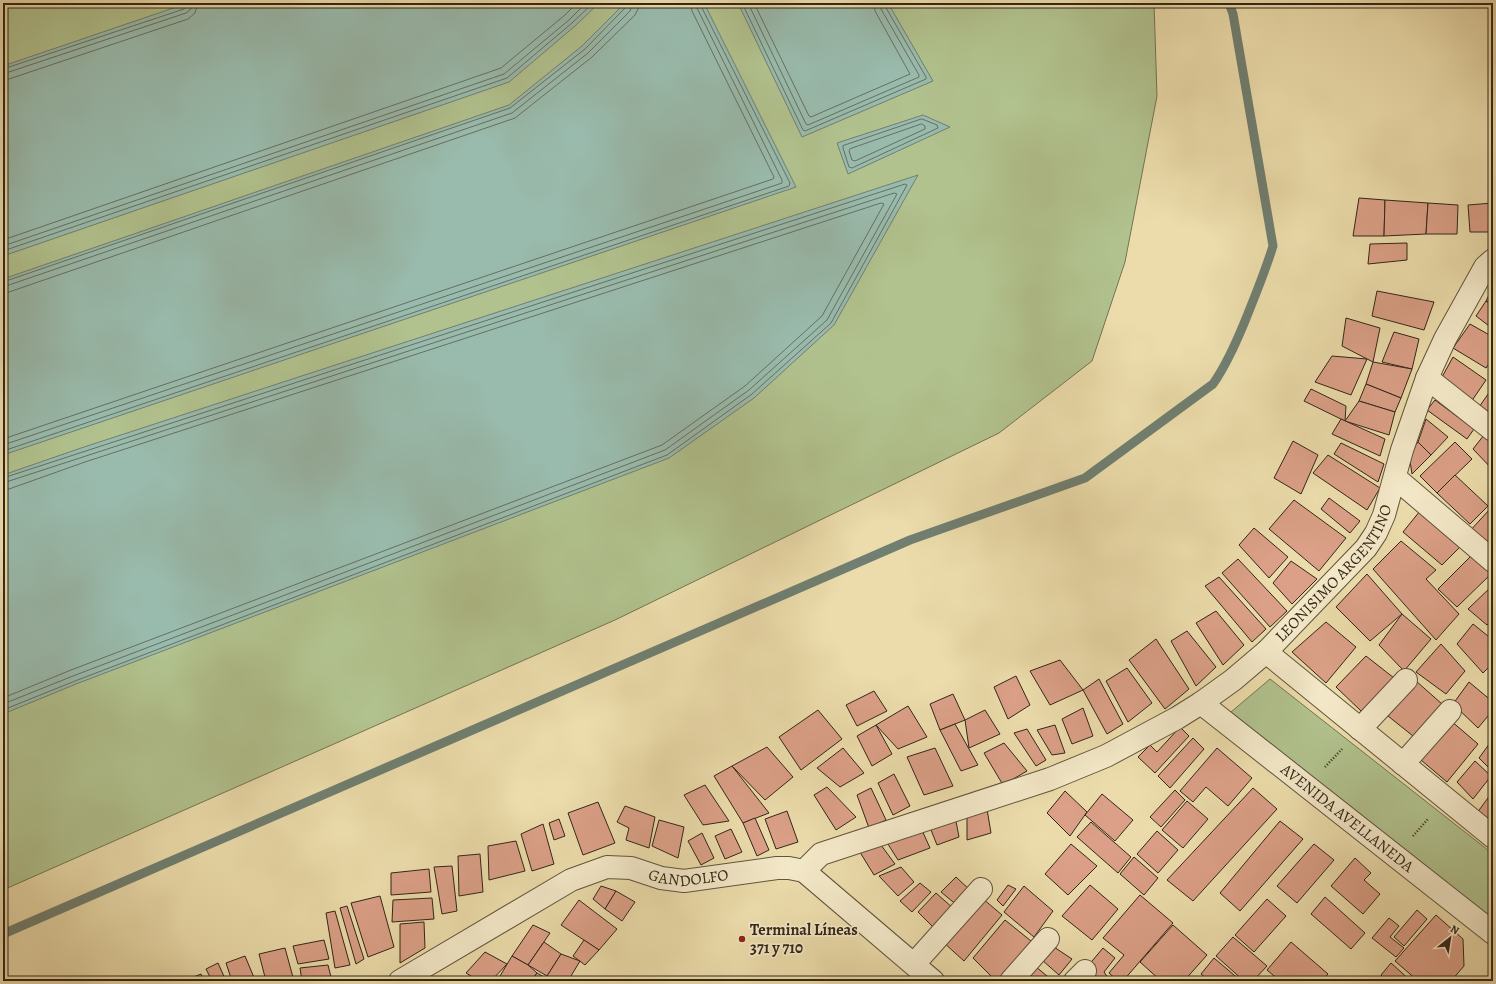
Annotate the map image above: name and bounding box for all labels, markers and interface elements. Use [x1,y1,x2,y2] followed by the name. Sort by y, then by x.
[1270,502,1397,647] street label: LEONISIMO ARGENTINO
[1275,758,1419,878] street label: AVENIDA AVELLANEDA
[645,863,730,893] street label: GANDOLFO
[1430,918,1470,958] north arrow
[750,919,858,959] place label: Terminal Líneas 371 y 710
[1448,921,1462,938] text: N
[737,934,747,944] marker: Terminal Líneas 371 y 710

